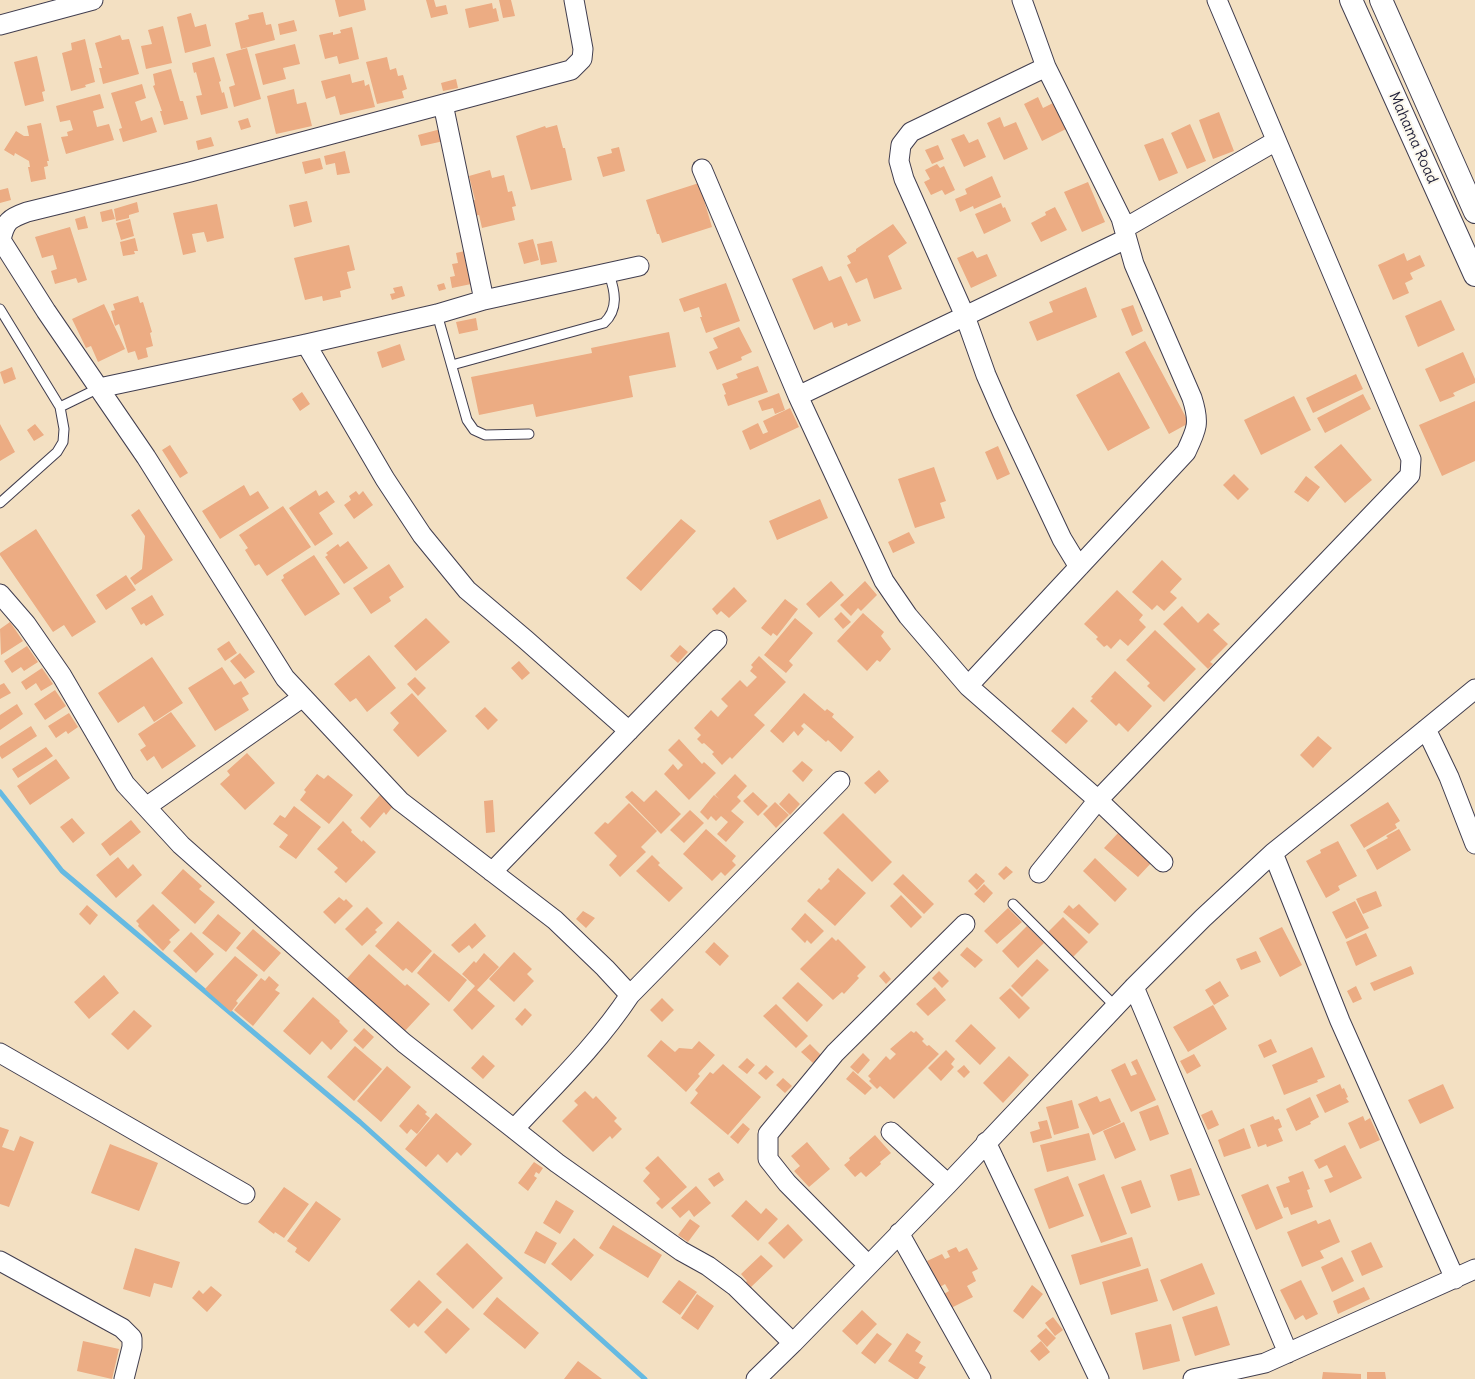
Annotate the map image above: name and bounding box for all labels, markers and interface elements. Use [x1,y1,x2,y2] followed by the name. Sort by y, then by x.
[1385,89,1441,187] street label: Mahama Road

